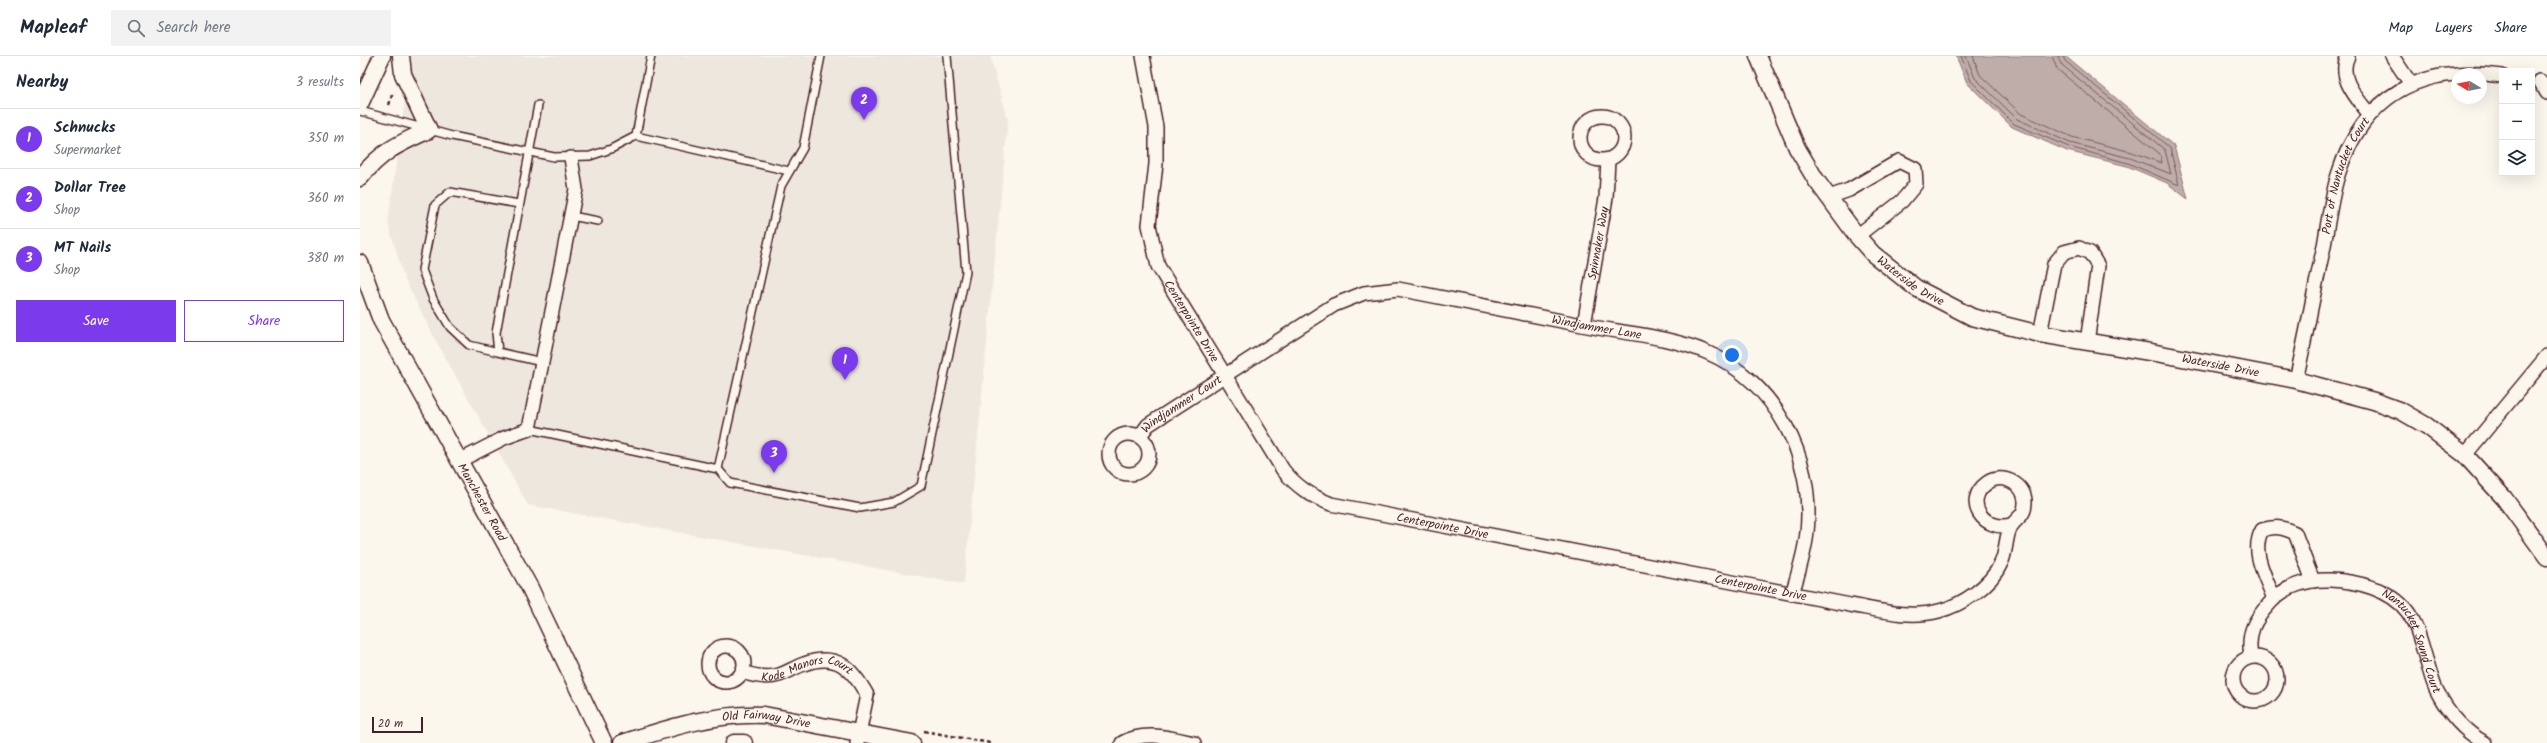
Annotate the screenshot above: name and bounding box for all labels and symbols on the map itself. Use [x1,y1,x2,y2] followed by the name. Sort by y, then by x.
[2451,68,2487,104] north arrow
[851,87,877,120] pin: 2
[2317,113,2375,236] street label: Port of Nantucket Court
[1583,205,1614,281] street label: Spinnaker Way
[1872,251,1948,311] street label: Waterside Drive
[1159,276,1224,367] street label: Centerpointe Drive
[1550,310,1644,345] street label: Windjammer Lane
[1722,345,1742,365] your location
[832,347,858,380] pin: 1
[2180,349,2261,383] street label: Waterside Drive
[1136,370,1226,437] street label: Windjammer Court
[761,440,787,473] pin: 3
[452,460,512,546] street label: Manchester Road
[1395,508,1491,545] street label: Centerpointe Drive
[1713,570,1809,606] street label: Centerpointe Drive
[2378,584,2446,697] street label: Nantucket Sound Court
[761,651,858,687] street label: Kode Manors Court
[721,706,812,734] street label: Old Fairway Drive
[372,715,423,734] scale bar

